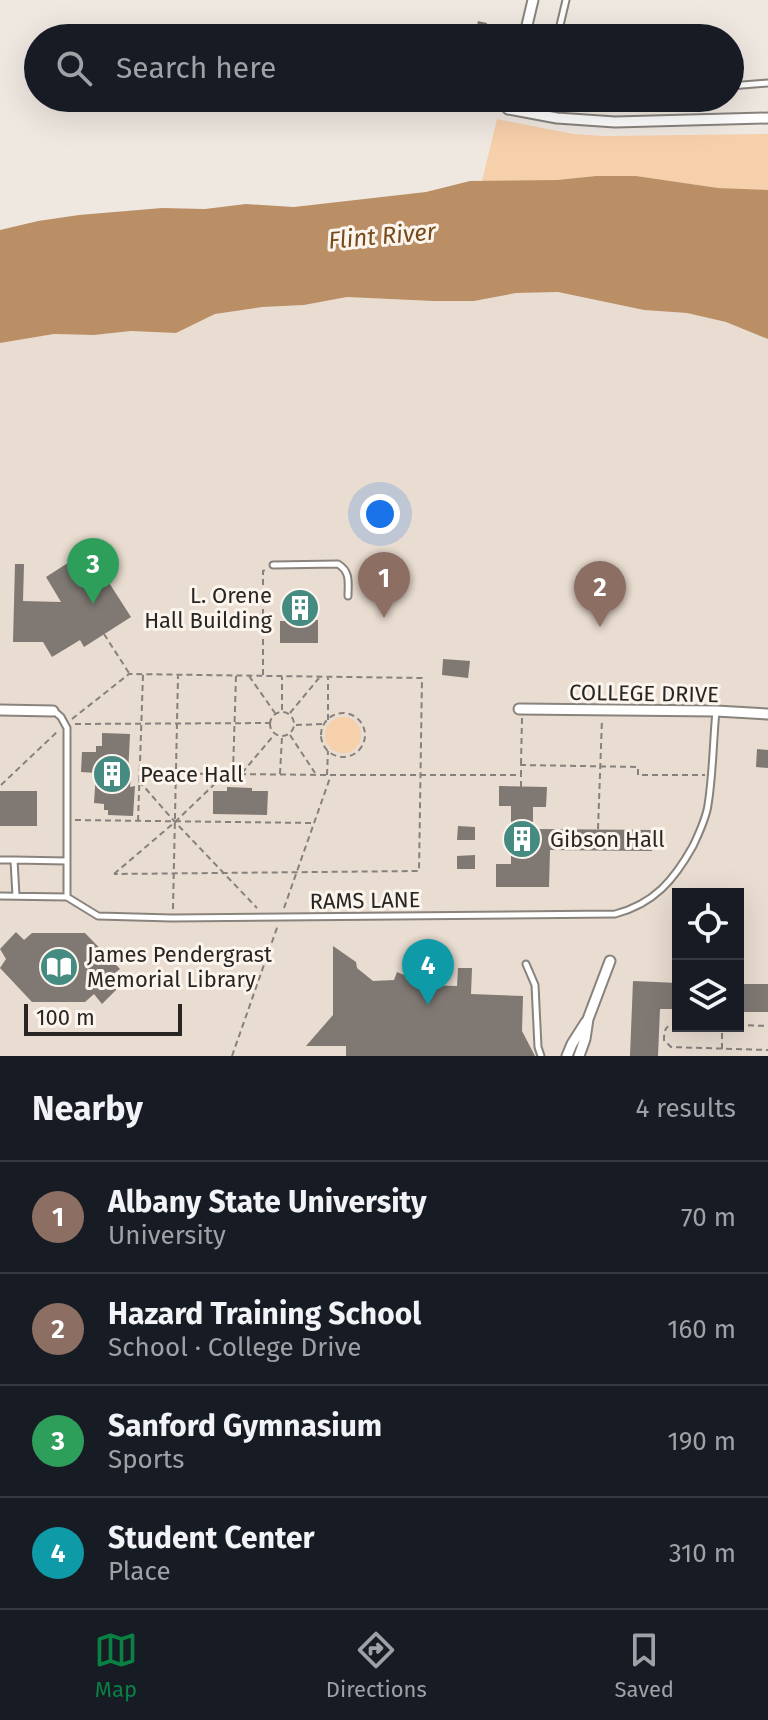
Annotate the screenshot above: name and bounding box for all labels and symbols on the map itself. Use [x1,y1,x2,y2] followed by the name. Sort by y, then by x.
[327,217,438,255] water label: Flint River
[360,494,400,534] your location
[67,538,119,604] pin: 3
[358,552,410,618] pin: 1
[574,561,626,627] pin: 2
[144,582,273,634] place label: L. Orene Hall Building
[279,587,321,629] building icon: L. Orene Hall Building
[569,679,719,708] street label: COLLEGE DRIVE
[91,753,133,795] building icon: Peace Hall
[140,761,243,788] place label: Peace Hall
[501,818,543,860] building icon: Gibson Hall
[550,826,665,853] place label: Gibson Hall
[309,886,421,915] street label: RAMS LANE
[402,939,454,1005] pin: 4
[87,941,272,993] place label: James Pendergrast Memorial Library
[38,946,80,988] library icon: James Pendergrast Memorial Library
[24,1000,182,1036] scale bar

